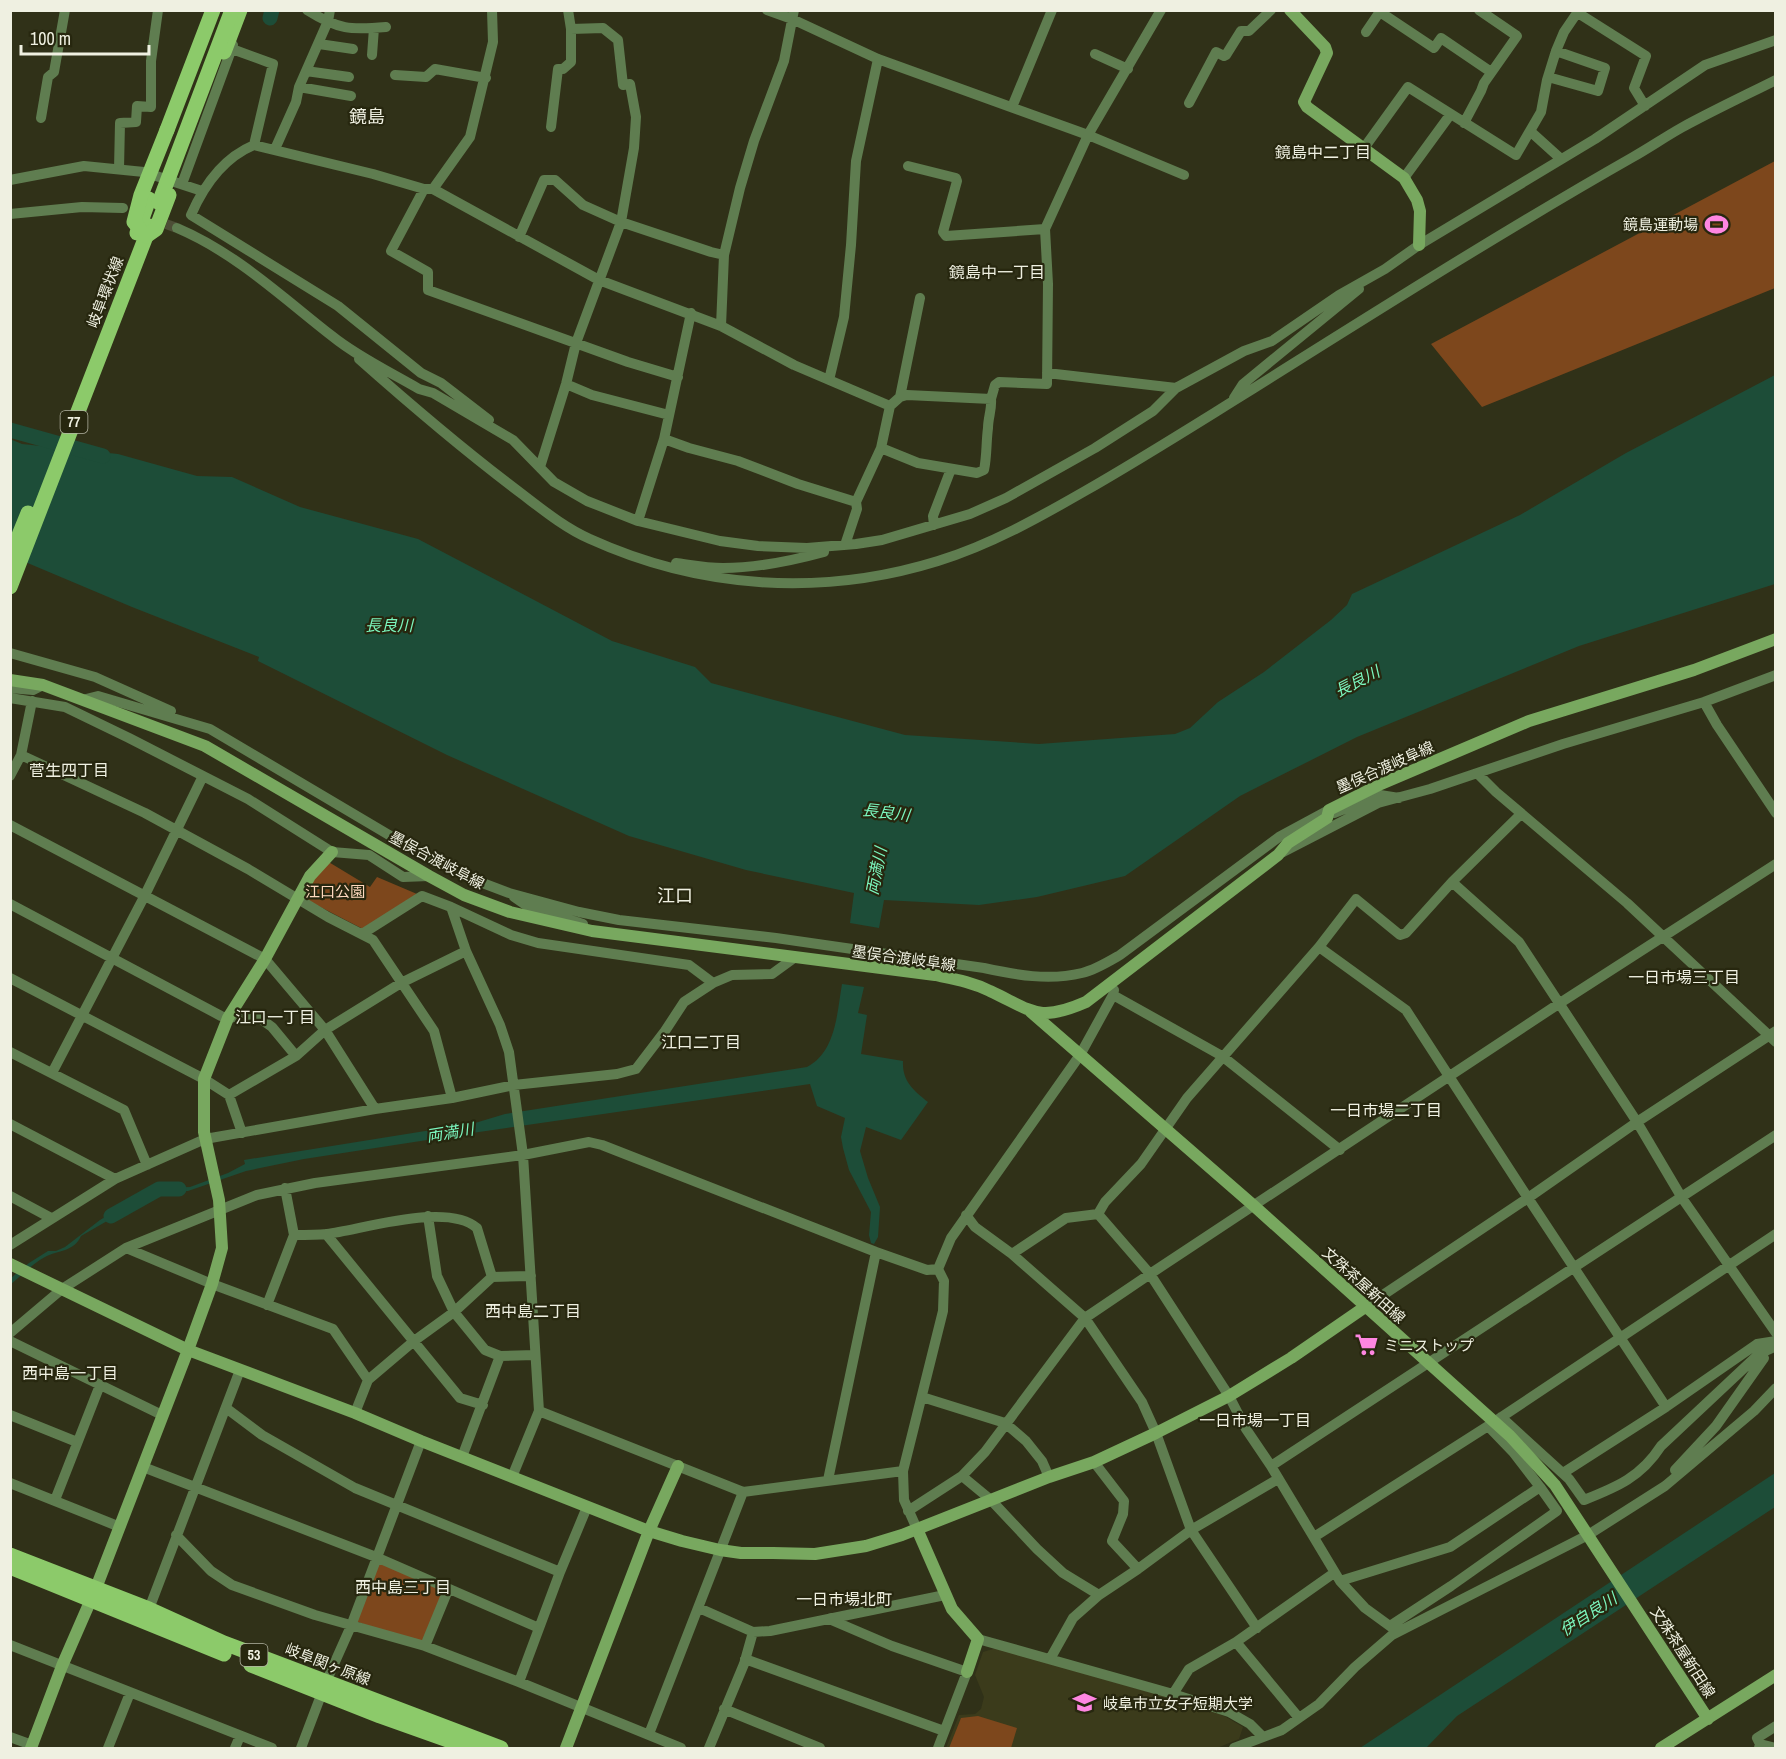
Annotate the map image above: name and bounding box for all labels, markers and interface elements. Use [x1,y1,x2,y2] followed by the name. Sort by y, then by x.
[21,18,148,56] scale bar
[30,26,71,51] text: 100 m
[349,104,385,129] district label: 鏡島
[1275,141,1371,163] district label: 鏡島中二丁目
[1703,211,1729,237] sports icon: 鏡島運動場
[1623,214,1698,235] place label: 鏡島運動場
[82,253,128,331] street label: 岐阜環状線
[949,261,1045,283] district label: 鏡島中一丁目
[60,411,88,433] road number: 77
[365,614,415,636] water label: 長良川
[1331,659,1385,702] water label: 長良川
[1333,736,1437,798] street label: 墨俣合渡岐阜線
[29,759,109,781] district label: 菅生四丁目
[861,798,913,826] water label: 長良川
[386,826,488,894] street label: 墨俣合渡岐阜線
[861,843,892,897] water label: 両満川
[305,881,365,902] park label: 江口公園
[657,883,693,908] district label: 江口
[851,940,957,976] street label: 墨俣合渡岐阜線
[1628,966,1740,988] district label: 一日市場三丁目
[235,1006,315,1028] district label: 江口一丁目
[661,1031,741,1053] district label: 江口二丁目
[1330,1099,1442,1121] district label: 一日市場二丁目
[425,1117,477,1147] water label: 両満川
[1318,1242,1410,1328] street label: 文殊茶屋新田線
[485,1300,581,1322] district label: 西中島二丁目
[1353,1332,1379,1358] supermarket icon: ミニストップ
[1384,1335,1474,1356] place label: ミニストップ
[22,1362,118,1384] district label: 西中島一丁目
[1199,1409,1311,1431] district label: 一日市場一丁目
[355,1576,451,1598] district label: 西中島三丁目
[1555,1586,1622,1641] water label: 伊自良川
[796,1588,892,1610] district label: 一日市場北町
[1646,1602,1720,1702] street label: 文殊茶屋新田線
[282,1638,374,1690] street label: 岐阜関ヶ原線
[240,1644,268,1666] road number: 53
[1072,1690,1098,1716] school or university icon: 岐阜市立女子短期大学
[1103,1693,1253,1714] place label: 岐阜市立女子短期大学

